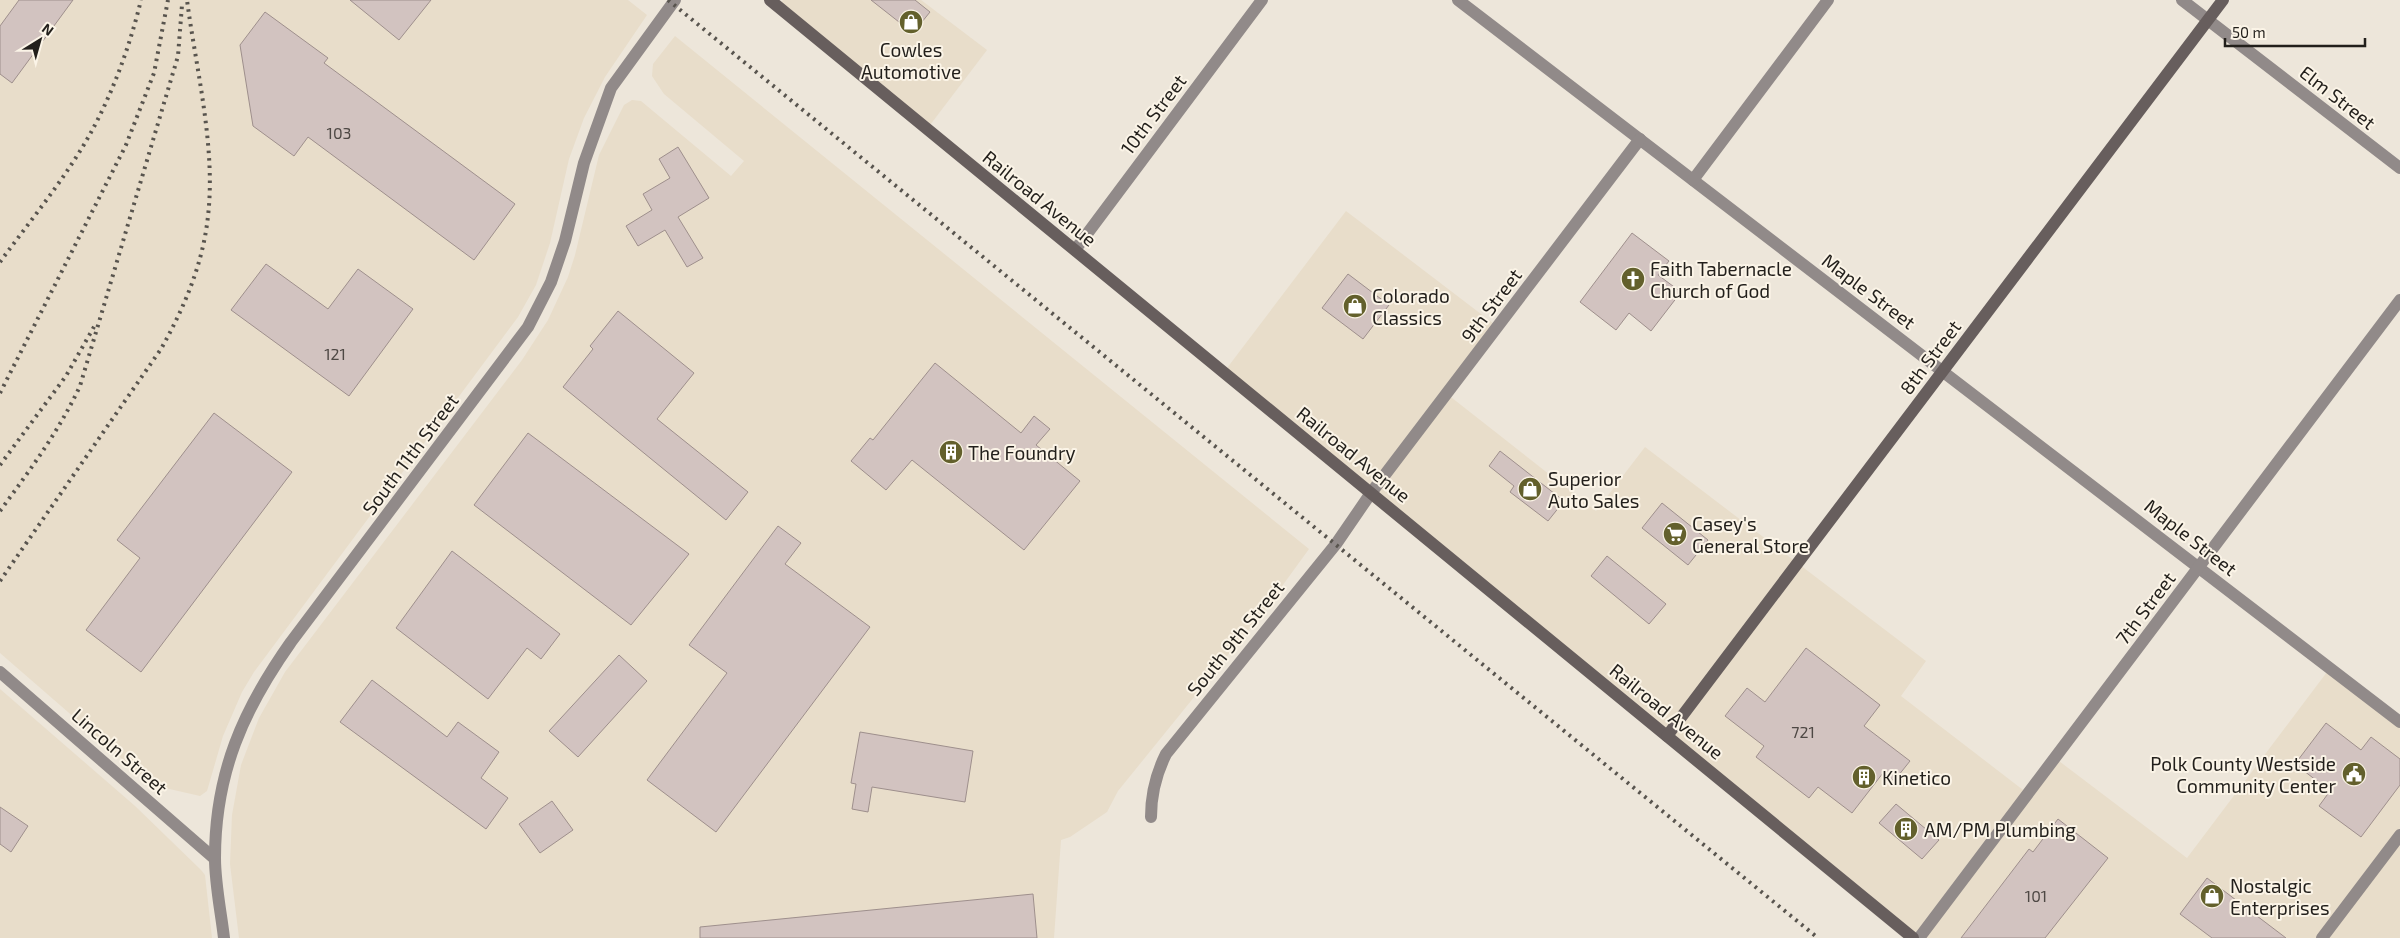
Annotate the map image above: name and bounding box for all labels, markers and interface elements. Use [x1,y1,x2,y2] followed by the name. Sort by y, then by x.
[898,9,924,35] shop icon: Cowles Automotive
[15,15,65,65] north arrow
[2225,15,2365,47] scale bar
[39,19,57,39] text: N
[2232,23,2266,41] text: 50 m
[861,38,961,83] place label: Cowles Automotive
[2295,60,2381,134] street label: Elm Street
[1115,69,1191,159] street label: 10th Street
[327,123,351,142] house number: 103
[979,145,1101,251] street label: Railroad Avenue
[1818,248,1920,334] street label: Maple Street
[1650,257,1792,302] place label: Faith Tabernacle Church of God
[1456,264,1526,346] street label: 9th Street
[1620,266,1646,292] church icon: Faith Tabernacle Church of God
[1372,284,1450,329] place label: Colorado Classics
[1342,293,1368,319] shop icon: Colorado Classics
[1895,315,1965,399] street label: 8th Street
[324,344,346,363] house number: 121
[357,389,463,519] street label: South 11th Street
[1293,401,1415,507] street label: Railroad Avenue
[938,439,964,465] building icon: The Foundry
[968,441,1076,464] place label: The Foundry
[1548,467,1640,512] place label: Superior Auto Sales
[1517,476,1543,502] shop icon: Superior Auto Sales
[2140,494,2242,580] street label: Maple Street
[1692,512,1809,557] place label: Casey's General Store
[1662,521,1688,547] supermarket icon: Casey's General Store
[2110,567,2180,649] street label: 7th Street
[1182,576,1288,700] street label: South 9th Street
[1606,658,1728,764] street label: Railroad Avenue
[67,703,173,799] street label: Lincoln Street
[1791,722,1815,741] house number: 721
[2150,752,2336,797] place label: Polk County Westside Community Center
[2341,761,2367,787] public building icon: Polk County Westside Community Center
[1851,764,1877,790] building icon: Kinetico
[1882,766,1951,789] place label: Kinetico
[1893,816,1919,842] building icon: AM/PM Plumbing
[1924,818,2076,841] place label: AM/PM Plumbing
[2230,874,2330,919] place label: Nostalgic Enterprises
[2199,883,2225,909] shop icon: Nostalgic Enterprises
[2025,886,2047,905] house number: 101

